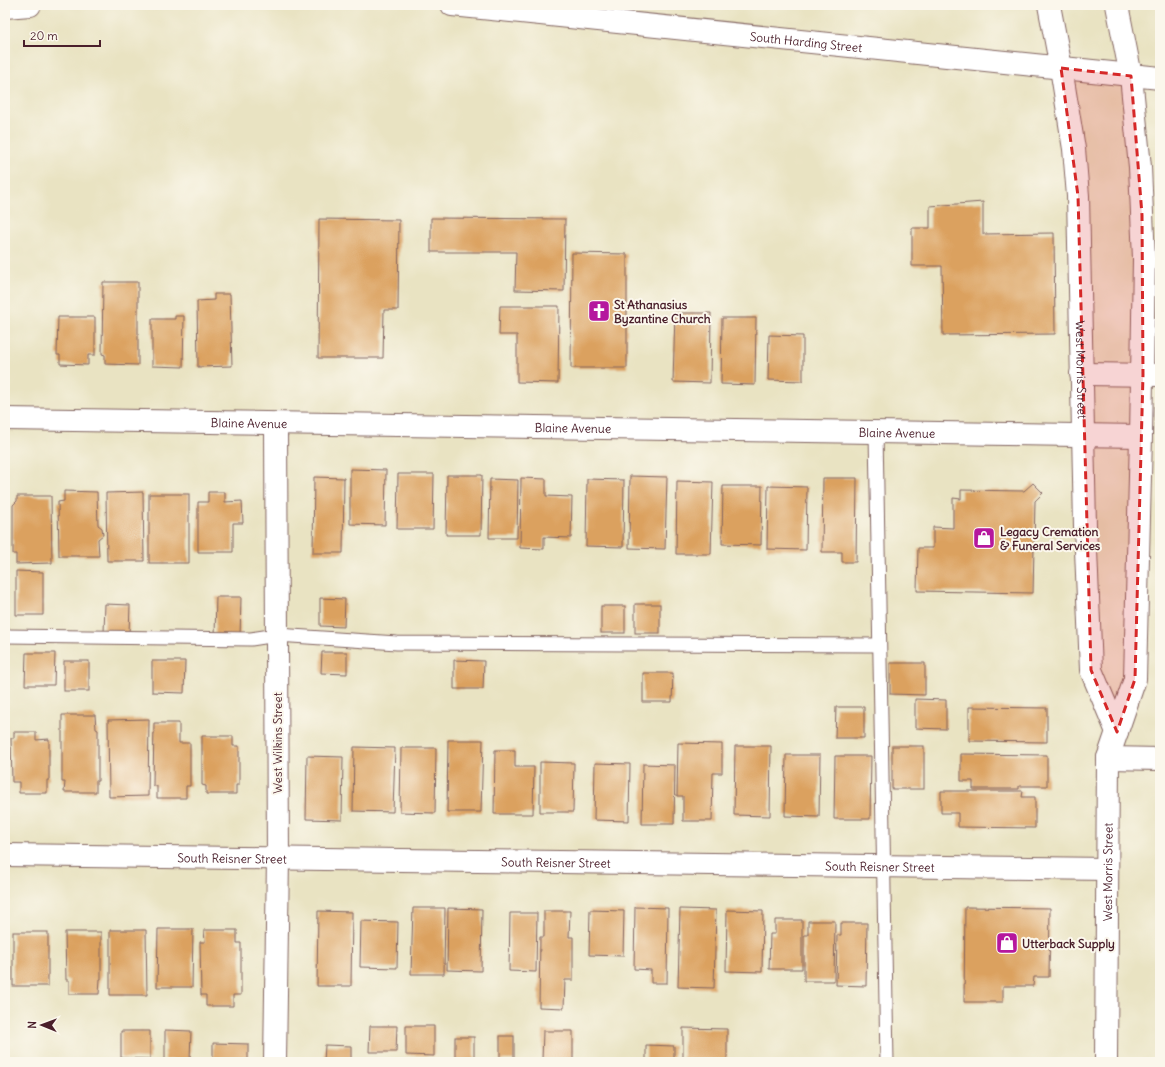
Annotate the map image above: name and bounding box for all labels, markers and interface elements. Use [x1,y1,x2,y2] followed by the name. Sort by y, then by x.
[24,22,100,48] scale bar
[30,28,58,43] text: 20 m
[749,28,863,55] street label: South Harding Street
[614,297,711,327] place label: St Athanasius Byzantine Church
[586,298,612,324] church icon: St Athanasius Byzantine Church
[1073,320,1090,419] street label: West Morris Street
[211,415,287,431] street label: Blaine Avenue
[534,419,611,436] street label: Blaine Avenue
[858,424,935,440] street label: Blaine Avenue
[1000,524,1101,553] place label: Legacy Cremation & Funeral Services
[971,525,997,551] shop icon: Legacy Cremation & Funeral Services
[270,692,285,794] street label: West Wilkins Street
[1099,823,1115,921] street label: West Morris Street
[177,850,287,866] street label: South Reisner Street
[501,854,611,870] street label: South Reisner Street
[825,858,935,874] street label: South Reisner Street
[994,930,1020,956] shop icon: Utterback Supply
[1022,936,1115,952] place label: Utterback Supply
[22,1005,62,1045] north arrow
[25,1021,39,1029] text: N

